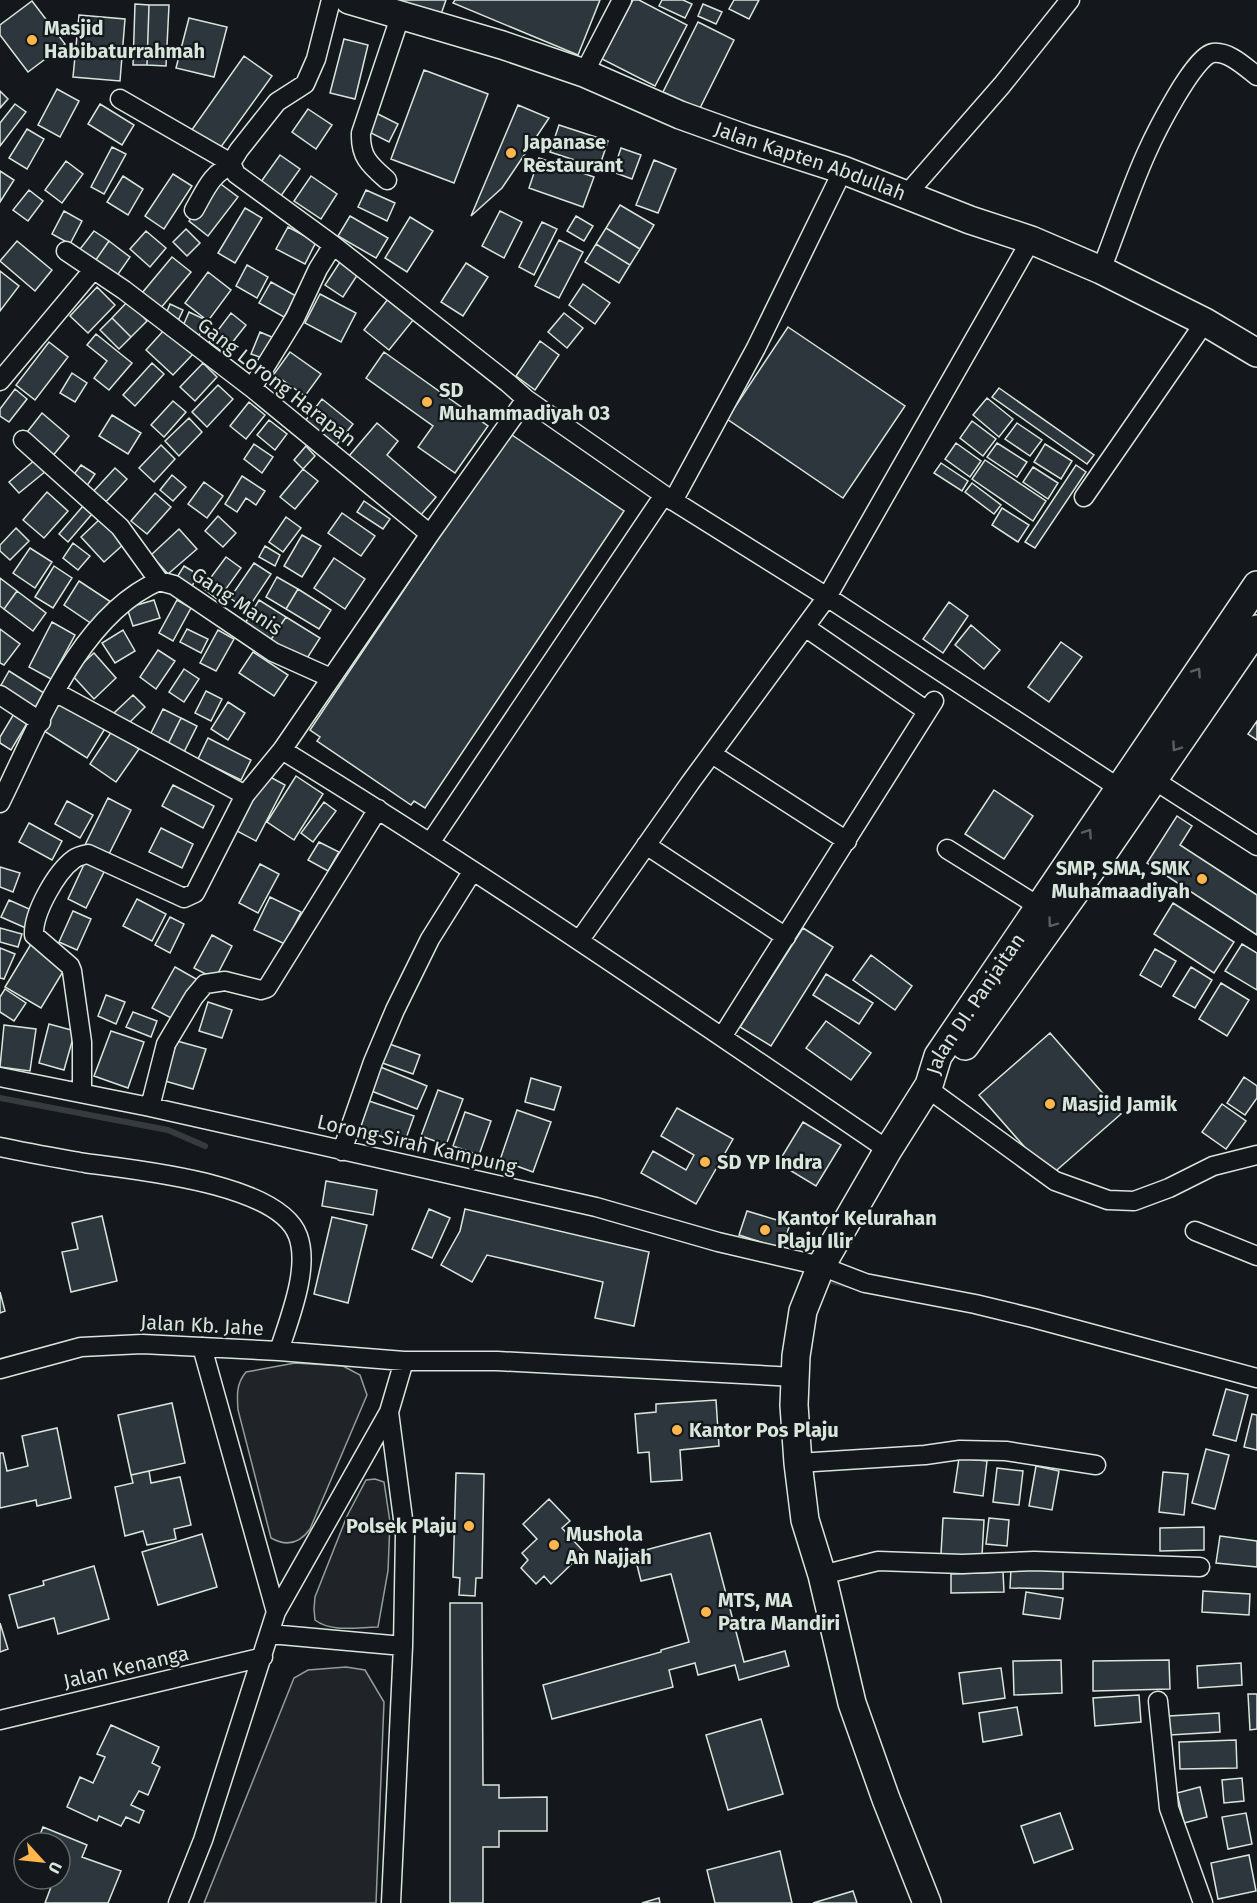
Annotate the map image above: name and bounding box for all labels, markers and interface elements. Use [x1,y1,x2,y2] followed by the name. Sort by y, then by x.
[44,16,205,63] place label: Masjid Habibaturrahmah
[25,33,39,47] marker: Masjid Habibaturrahmah
[711,116,909,206] street label: Jalan Kapten Abdullah
[522,130,623,177] place label: Japanase Restaurant
[504,146,518,160] marker: Japanase Restaurant
[193,313,361,451] street label: Gang Lorong Harapan
[439,378,610,425] place label: SD Muhammadiyah 03
[420,395,434,409] marker: SD Muhammadiyah 03
[187,562,287,640] street label: Gang Manis
[1190,668,1201,679] one-way arrow
[1173,740,1184,751] one-way arrow
[1080,829,1092,839] one-way arrow
[1052,856,1190,903] place label: SMP, SMA, SMK Muhamaadiyah
[1195,872,1209,886] marker: SMP, SMA, SMK Muhamaadiyah
[1048,917,1059,928] one-way arrow
[921,929,1030,1077] street label: Jalan DI. Panjaitan
[1062,1092,1178,1116] place label: Masjid Jamik
[1043,1097,1057,1111] marker: Masjid Jamik
[315,1109,520,1179] street label: Lorong Sirah Kampung
[717,1150,823,1174] place label: SD YP Indra
[698,1155,712,1169] marker: SD YP Indra
[777,1206,937,1253] place label: Kantor Kelurahan Plaju Ilir
[758,1223,772,1237] marker: Kantor Kelurahan Plaju Ilir
[140,1310,264,1340] street label: Jalan Kb. Jahe
[689,1418,839,1442] place label: Kantor Pos Plaju
[670,1423,684,1437] marker: Kantor Pos Plaju
[346,1514,457,1538] place label: Polsek Plaju
[462,1519,476,1533] marker: Polsek Plaju
[565,1522,652,1569] place label: Mushola An Najjah
[547,1538,561,1552] marker: Mushola An Najjah
[718,1588,840,1635] place label: MTS, MA Patra Mandiri
[699,1605,713,1619] marker: MTS, MA Patra Mandiri
[61,1641,191,1693] street label: Jalan Kenanga
[12,1831,72,1891] north arrow
[44,1859,66,1877] text: U

